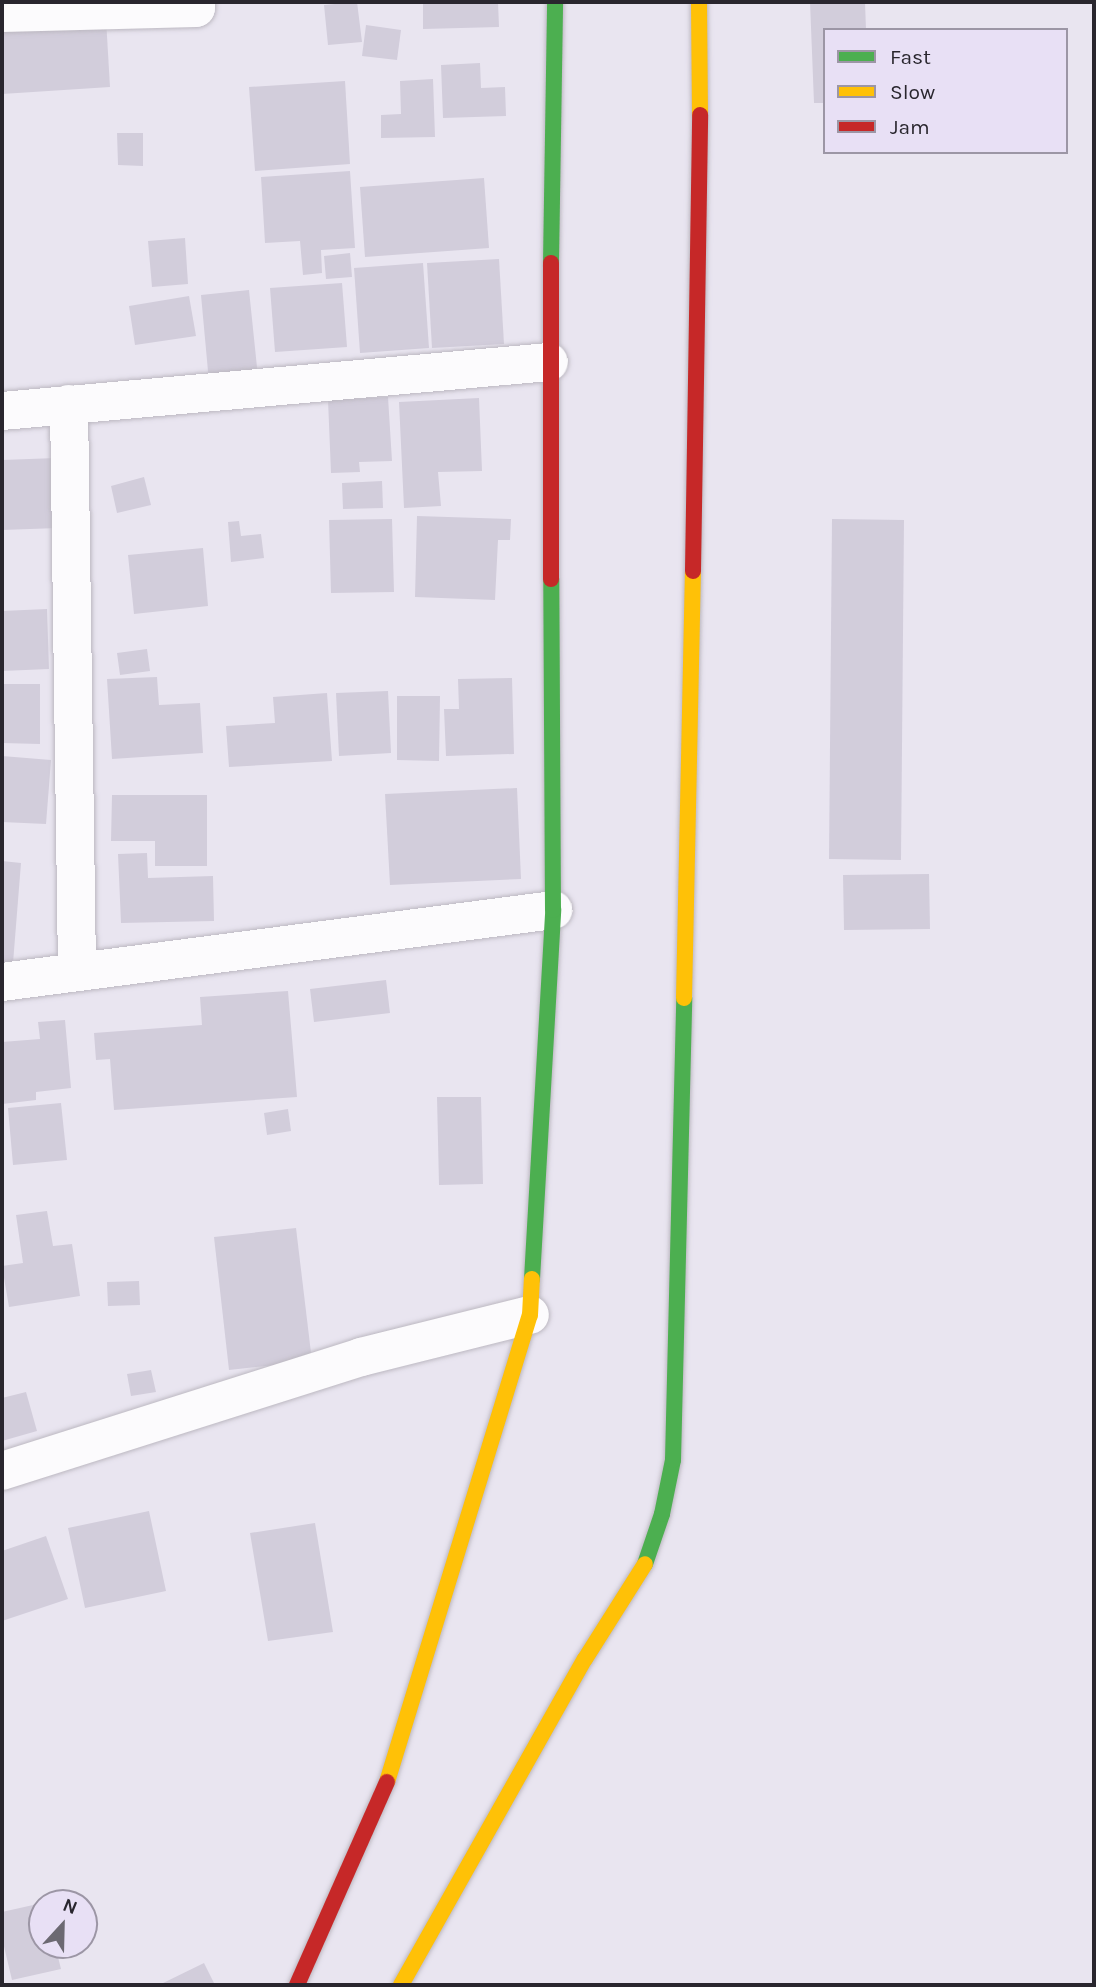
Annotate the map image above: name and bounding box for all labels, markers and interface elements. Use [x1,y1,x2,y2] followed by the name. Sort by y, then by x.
[823,28,1068,154] legend
[890,45,931,69] text: Fast
[890,80,935,104] text: Slow
[890,115,930,139] text: Jam
[28,1889,98,1959] north arrow
[60,1894,81,1919] text: N

